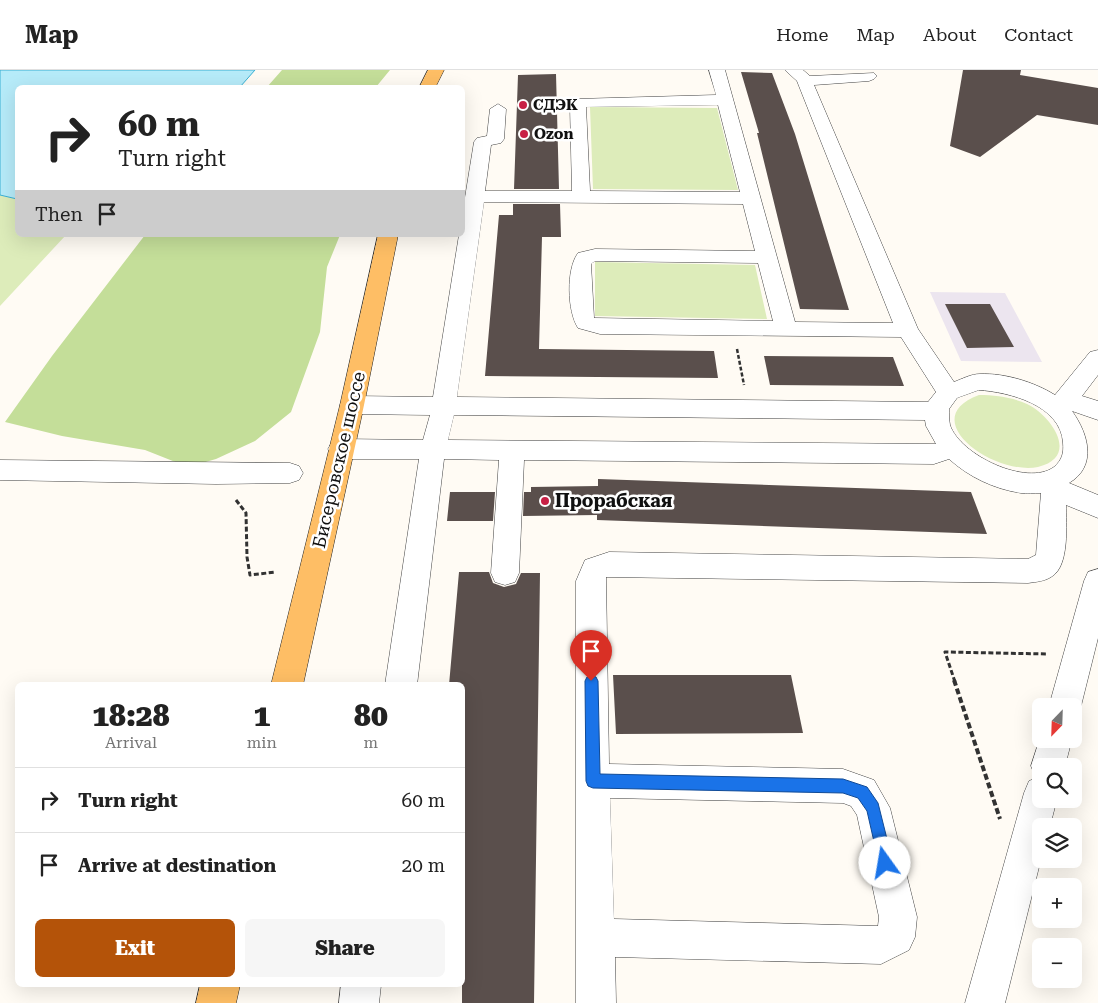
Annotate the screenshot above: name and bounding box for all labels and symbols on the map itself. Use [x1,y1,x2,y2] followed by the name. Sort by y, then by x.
[533,96,578,114] place label: СДЭК
[517,99,529,111] marker: СДЭК
[534,125,574,143] place label: Ozon
[518,128,530,140] marker: Ozon
[308,369,369,550] street label: Бисеровское шоссе
[555,490,672,511] place label: Прорабская
[539,495,551,507] marker: Прорабская
[570,630,612,681] pin
[1032,698,1082,748] north arrow
[858,836,910,888] position arrow

